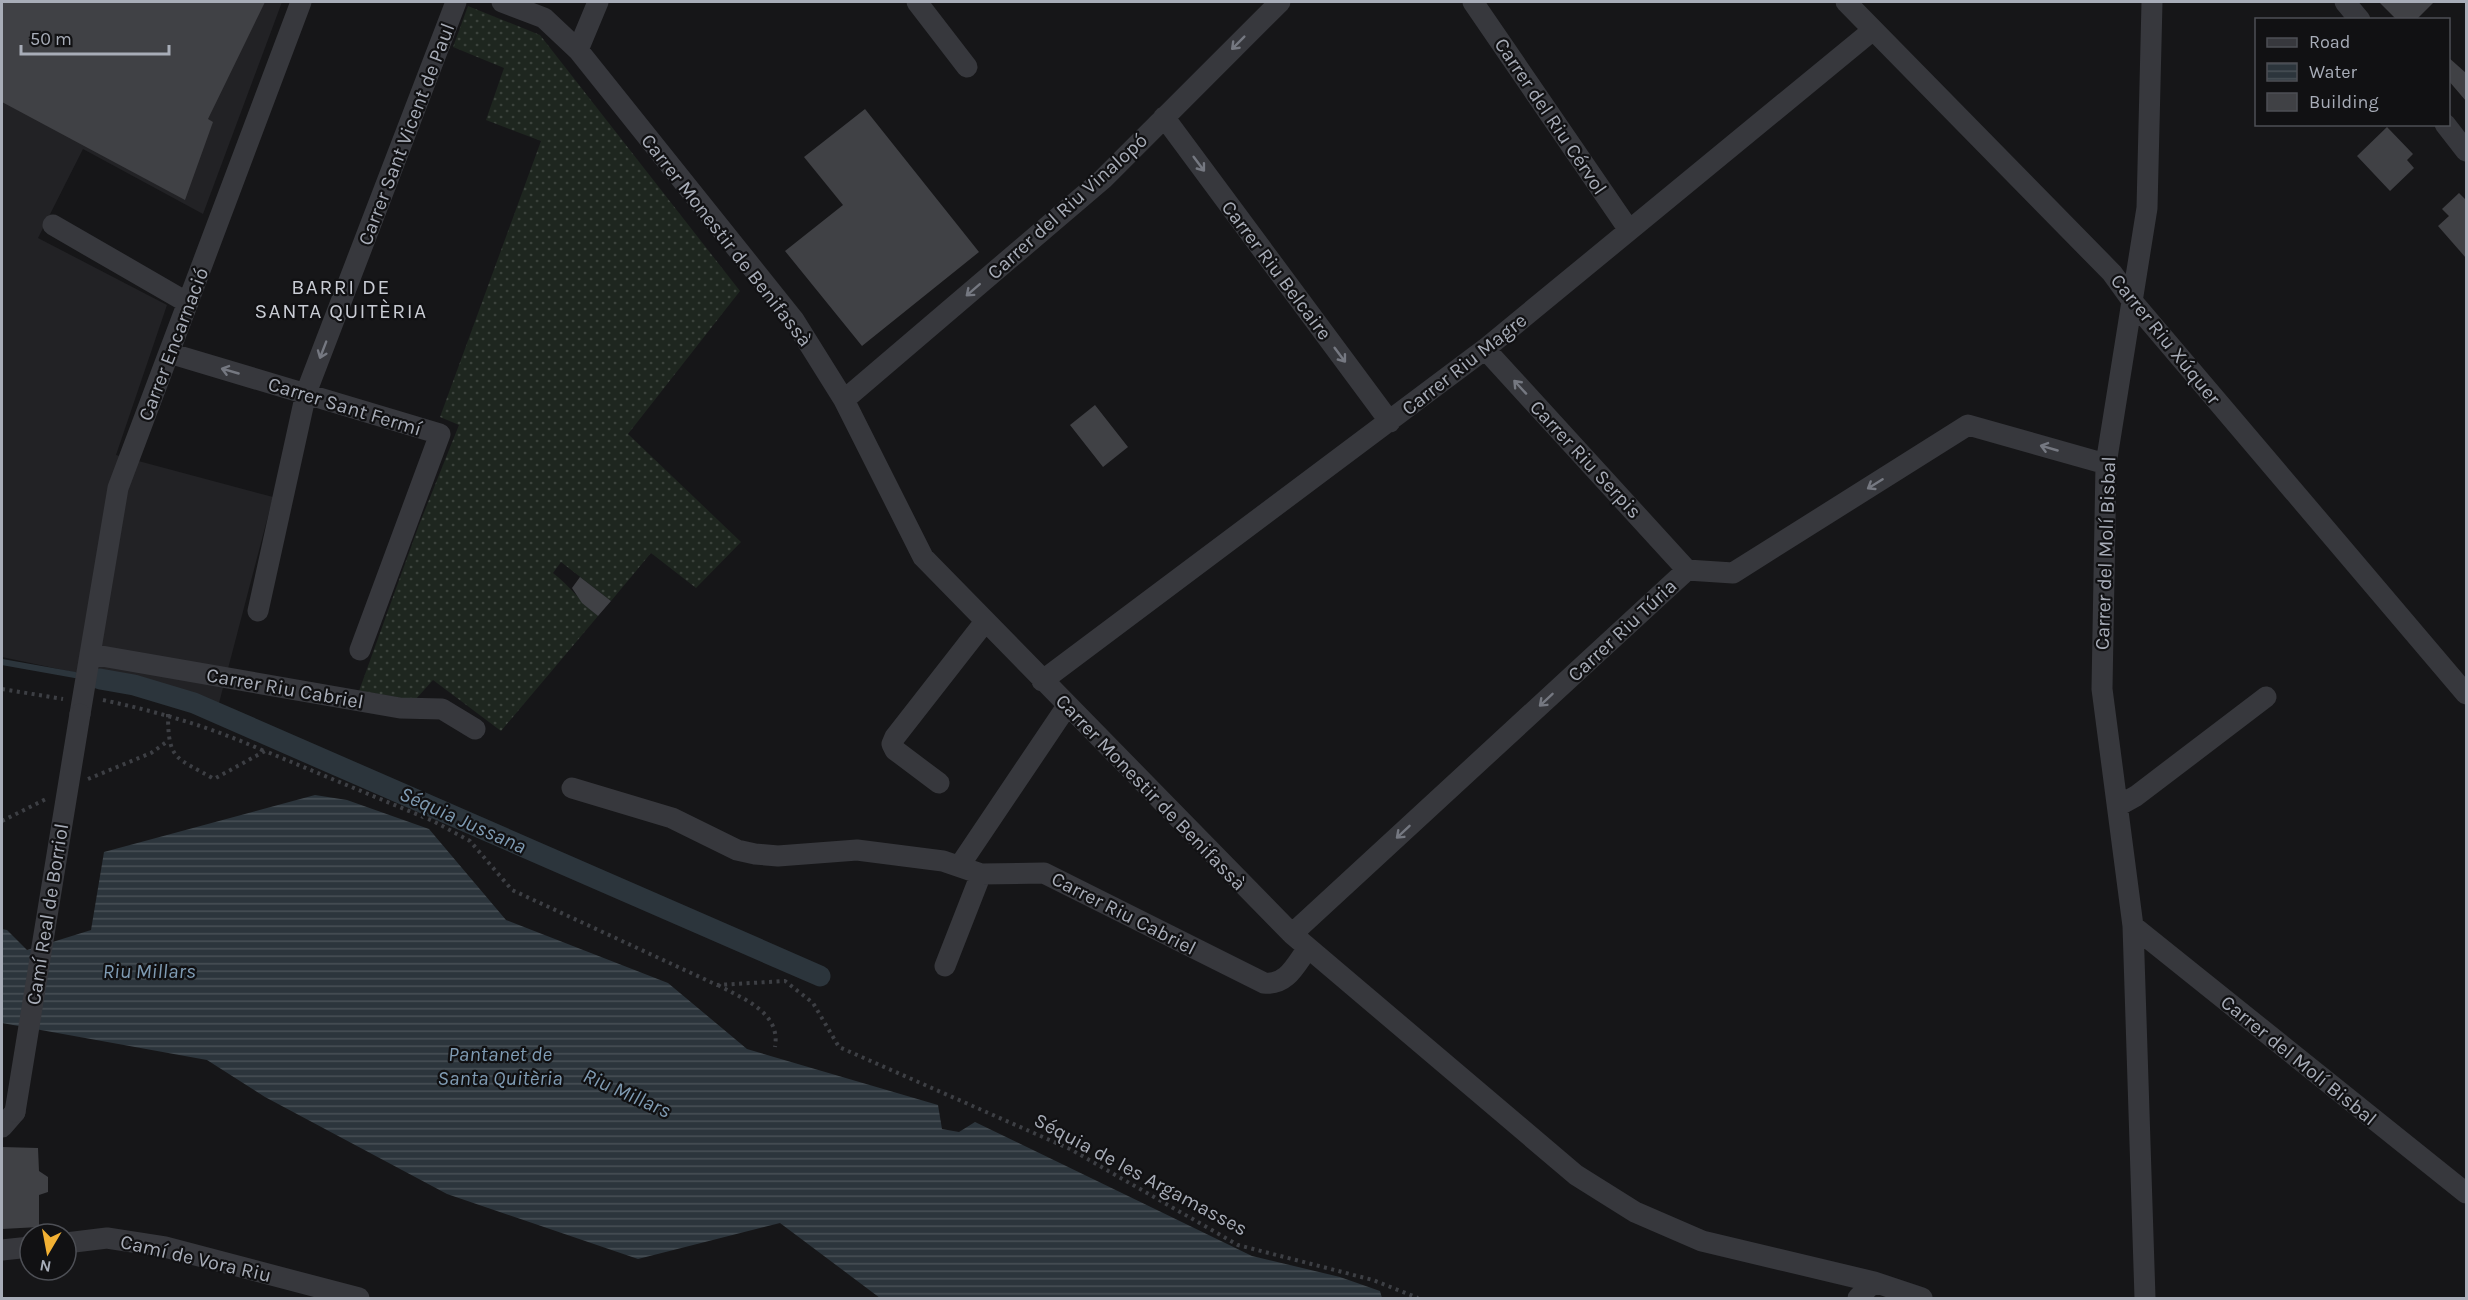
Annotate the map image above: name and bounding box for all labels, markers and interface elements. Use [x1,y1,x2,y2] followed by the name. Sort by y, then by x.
[21,18,170,56] scale bar
[2255,18,2450,126] legend
[353,20,460,249] street label: Carrer Sant Vicent de Paul
[30,28,72,50] text: 50 m
[2309,31,2350,53] text: Road
[1490,34,1612,199] street label: Carrer del Riu Cérvol
[1231,35,1246,50] one-way arrow
[2309,61,2357,83] text: Water
[2309,91,2379,113] text: Building
[636,129,817,351] street label: Carrer Monestir de Benifassà
[983,129,1152,284] street label: Carrer del Riu Vinalopó
[1192,156,1205,172] one-way arrow
[1217,196,1336,344] street label: Carrer Riu Belcaire
[134,264,213,424] street label: Carrer Encarnació
[2106,269,2226,410] street label: Carrer Riu Xúquer
[254,275,428,323] district label: BARRI DE SANTA QUITÈRIA
[966,283,981,297] one-way arrow
[1397,309,1531,420] street label: Carrer Riu Magre
[316,340,327,359] one-way arrow
[1333,346,1346,362] one-way arrow
[221,365,240,376] one-way arrow
[265,372,425,441] street label: Carrer Sant Fermí
[1513,380,1527,395] one-way arrow
[1525,396,1646,523] street label: Carrer Riu Serpis
[2040,442,2059,453] one-way arrow
[2091,456,2120,650] street label: Carrer del Molí Bisbal
[1867,478,1884,490] one-way arrow
[1563,574,1681,687] street label: Carrer Riu Túria
[205,663,365,714] street label: Carrer Riu Cabriel
[1051,690,1250,895] street label: Carrer Monestir de Benifassà
[1539,692,1554,706] one-way arrow
[396,781,530,859] water label: Séquia Jussana
[22,822,73,1007] street label: Camí Real de Borriol
[1395,824,1410,839] one-way arrow
[1048,867,1200,960] street label: Carrer Riu Cabriel
[102,959,196,983] water label: Riu Millars
[2216,990,2381,1130] street label: Carrer del Molí Bisbal
[437,1042,563,1090] water label: Pantanet de Santa Quitèria
[580,1063,674,1123] water label: Riu Millars
[1030,1108,1251,1240] street label: Séquia de les Argamasses
[18,1222,78,1282] north arrow
[118,1230,274,1287] street label: Camí de Vora Riu
[38,1256,53,1277] text: N

